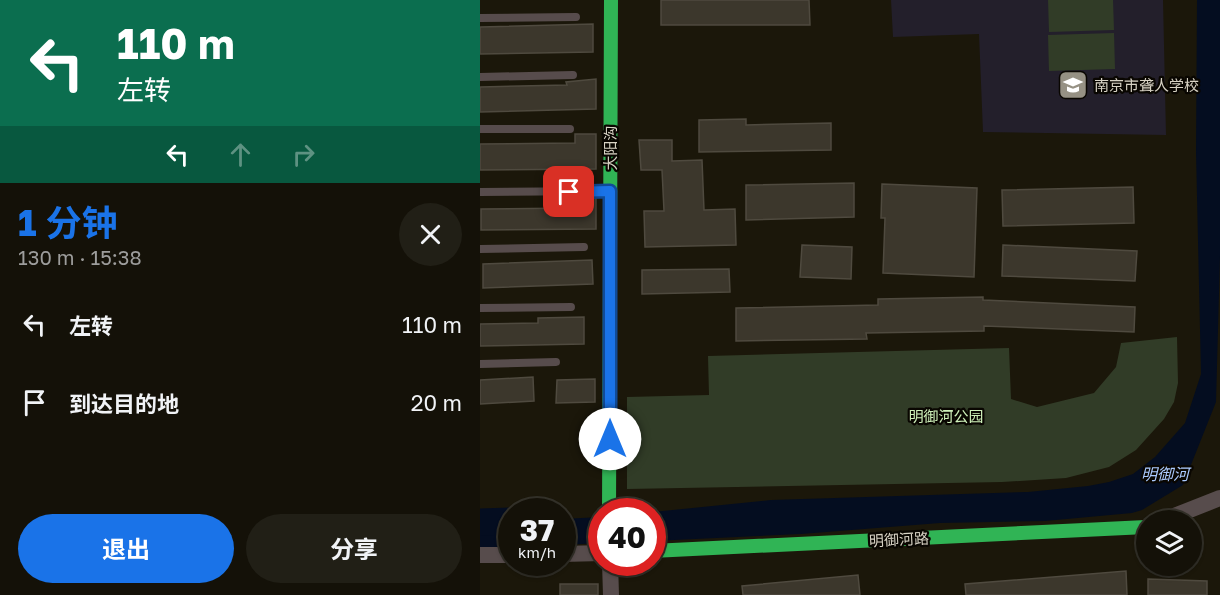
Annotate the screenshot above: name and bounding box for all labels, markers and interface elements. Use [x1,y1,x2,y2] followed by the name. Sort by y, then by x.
[117,18,235,68] text: 110 m
[18,24,96,102] icon: left
[1057,69,1089,101] school or university icon: 南京市聋人学校
[117,74,171,106] text: 左转
[1094,76,1199,94] place label: 南京市聋人学校
[601,125,619,171] street label: 大阳沟
[161,138,194,171] icon: left
[224,138,257,171] icon: ahead
[287,138,320,171] icon: right
[543,166,594,217] pin
[552,175,585,208] icon: arrive
[18,201,118,244] text: 1 分钟
[399,203,462,266] button: close
[18,245,142,269] text: 130 m · 15:38
[18,308,51,341] icon: left
[402,311,462,338] text: 110 m
[69,312,113,339] text: 左转
[18,386,51,419] icon: arrive
[411,389,462,416] text: 20 m
[69,390,179,417] text: 到达目的地
[578,407,642,471] position arrow
[908,407,984,425] park label: 明御河公园
[1141,464,1192,484] water label: 明御河
[588,498,666,576] speed limit sign: 40
[1136,510,1202,576] map controls
[1136,510,1202,576] button: layers
[520,512,554,548] text: 37
[18,514,234,583] button: 退出
[246,514,462,583] button: 分享
[869,528,929,550] street label: 明御河路
[518,543,556,561] text: km/h

